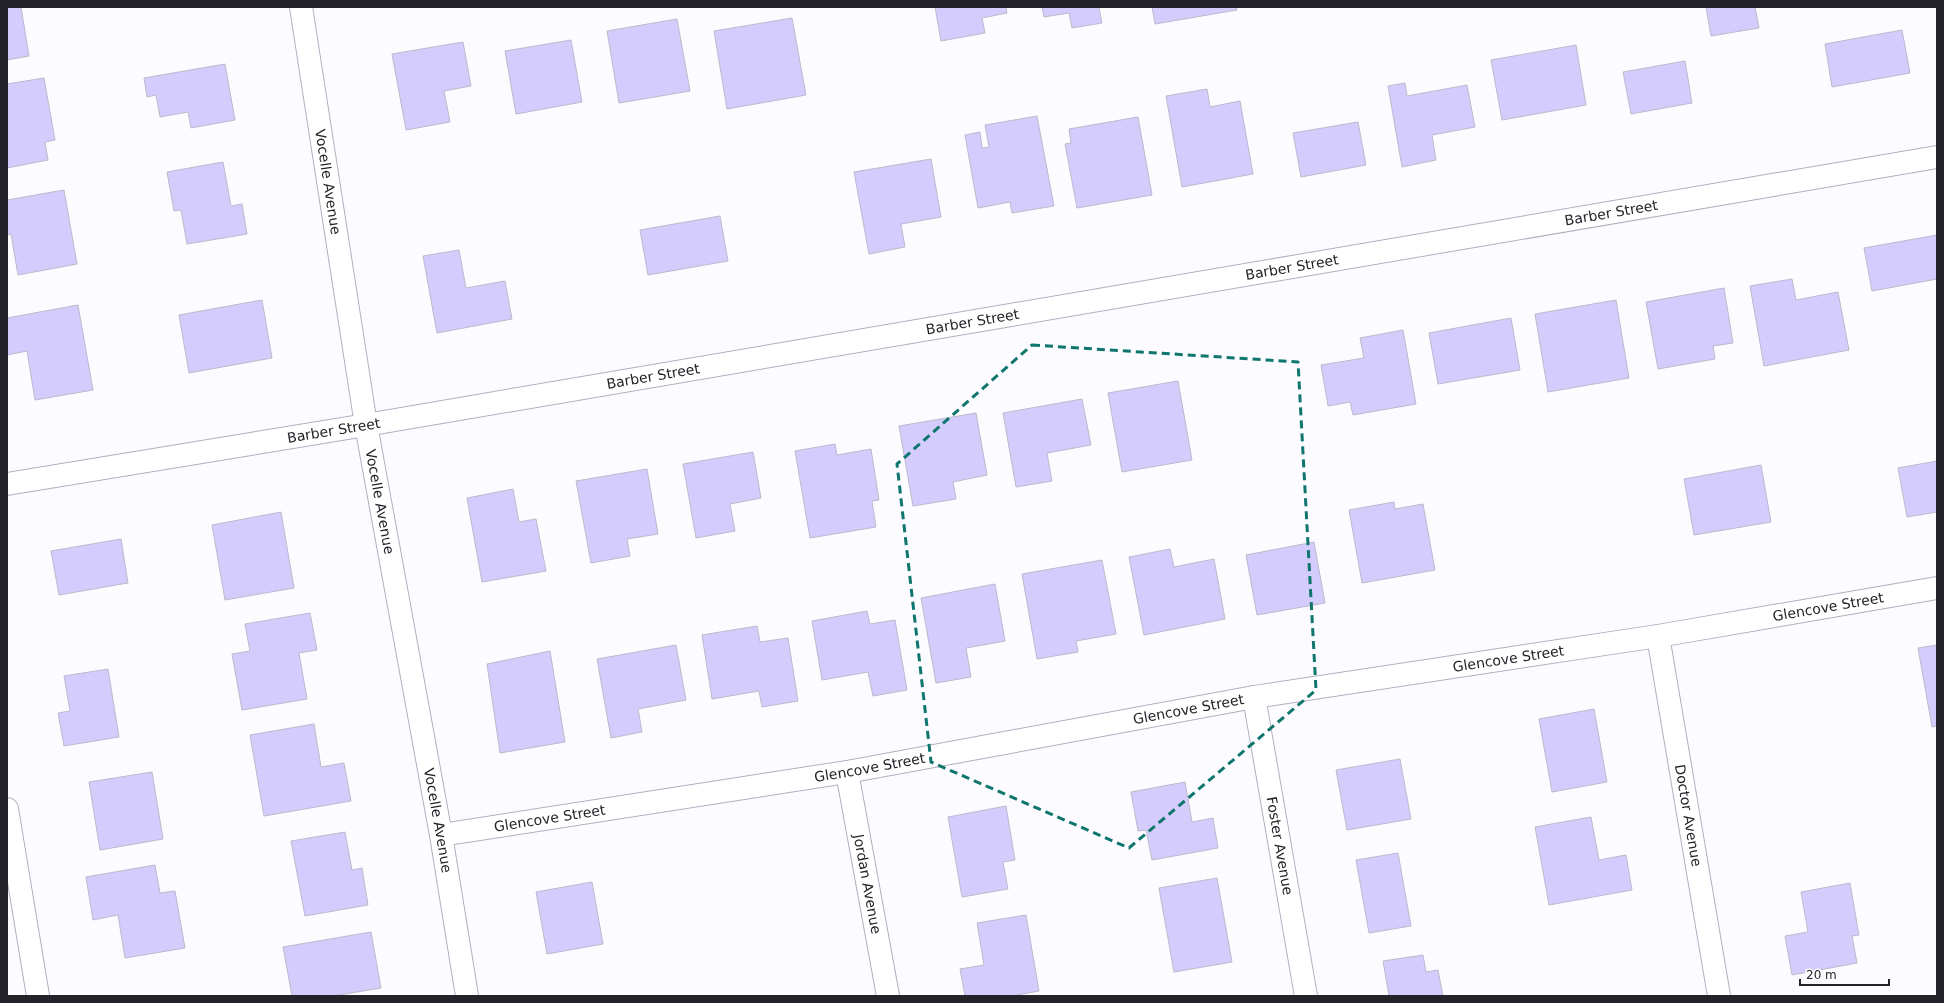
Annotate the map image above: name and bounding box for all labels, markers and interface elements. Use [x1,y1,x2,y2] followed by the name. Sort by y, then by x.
[312,128,344,236] street label: Vocelle Avenue
[1563,197,1660,228] street label: Barber Street
[1244,251,1340,283] street label: Barber Street
[925,306,1021,337] street label: Barber Street
[605,360,701,392] street label: Barber Street
[286,415,382,446] street label: Barber Street
[363,448,397,555] street label: Vocelle Avenue
[1771,589,1885,624] street label: Glencove Street
[1452,642,1566,675] street label: Glencove Street
[1132,691,1246,727] street label: Glencove Street
[813,750,927,785] street label: Glencove Street
[1672,763,1705,868] street label: Doctor Avenue
[421,767,455,874] street label: Vocelle Avenue
[1263,795,1296,896] street label: Foster Avenue
[493,802,607,835] street label: Glencove Street
[850,832,884,935] street label: Jordan Avenue
[1800,961,1889,987] scale bar
[1806,968,1837,982] text: 20 m

